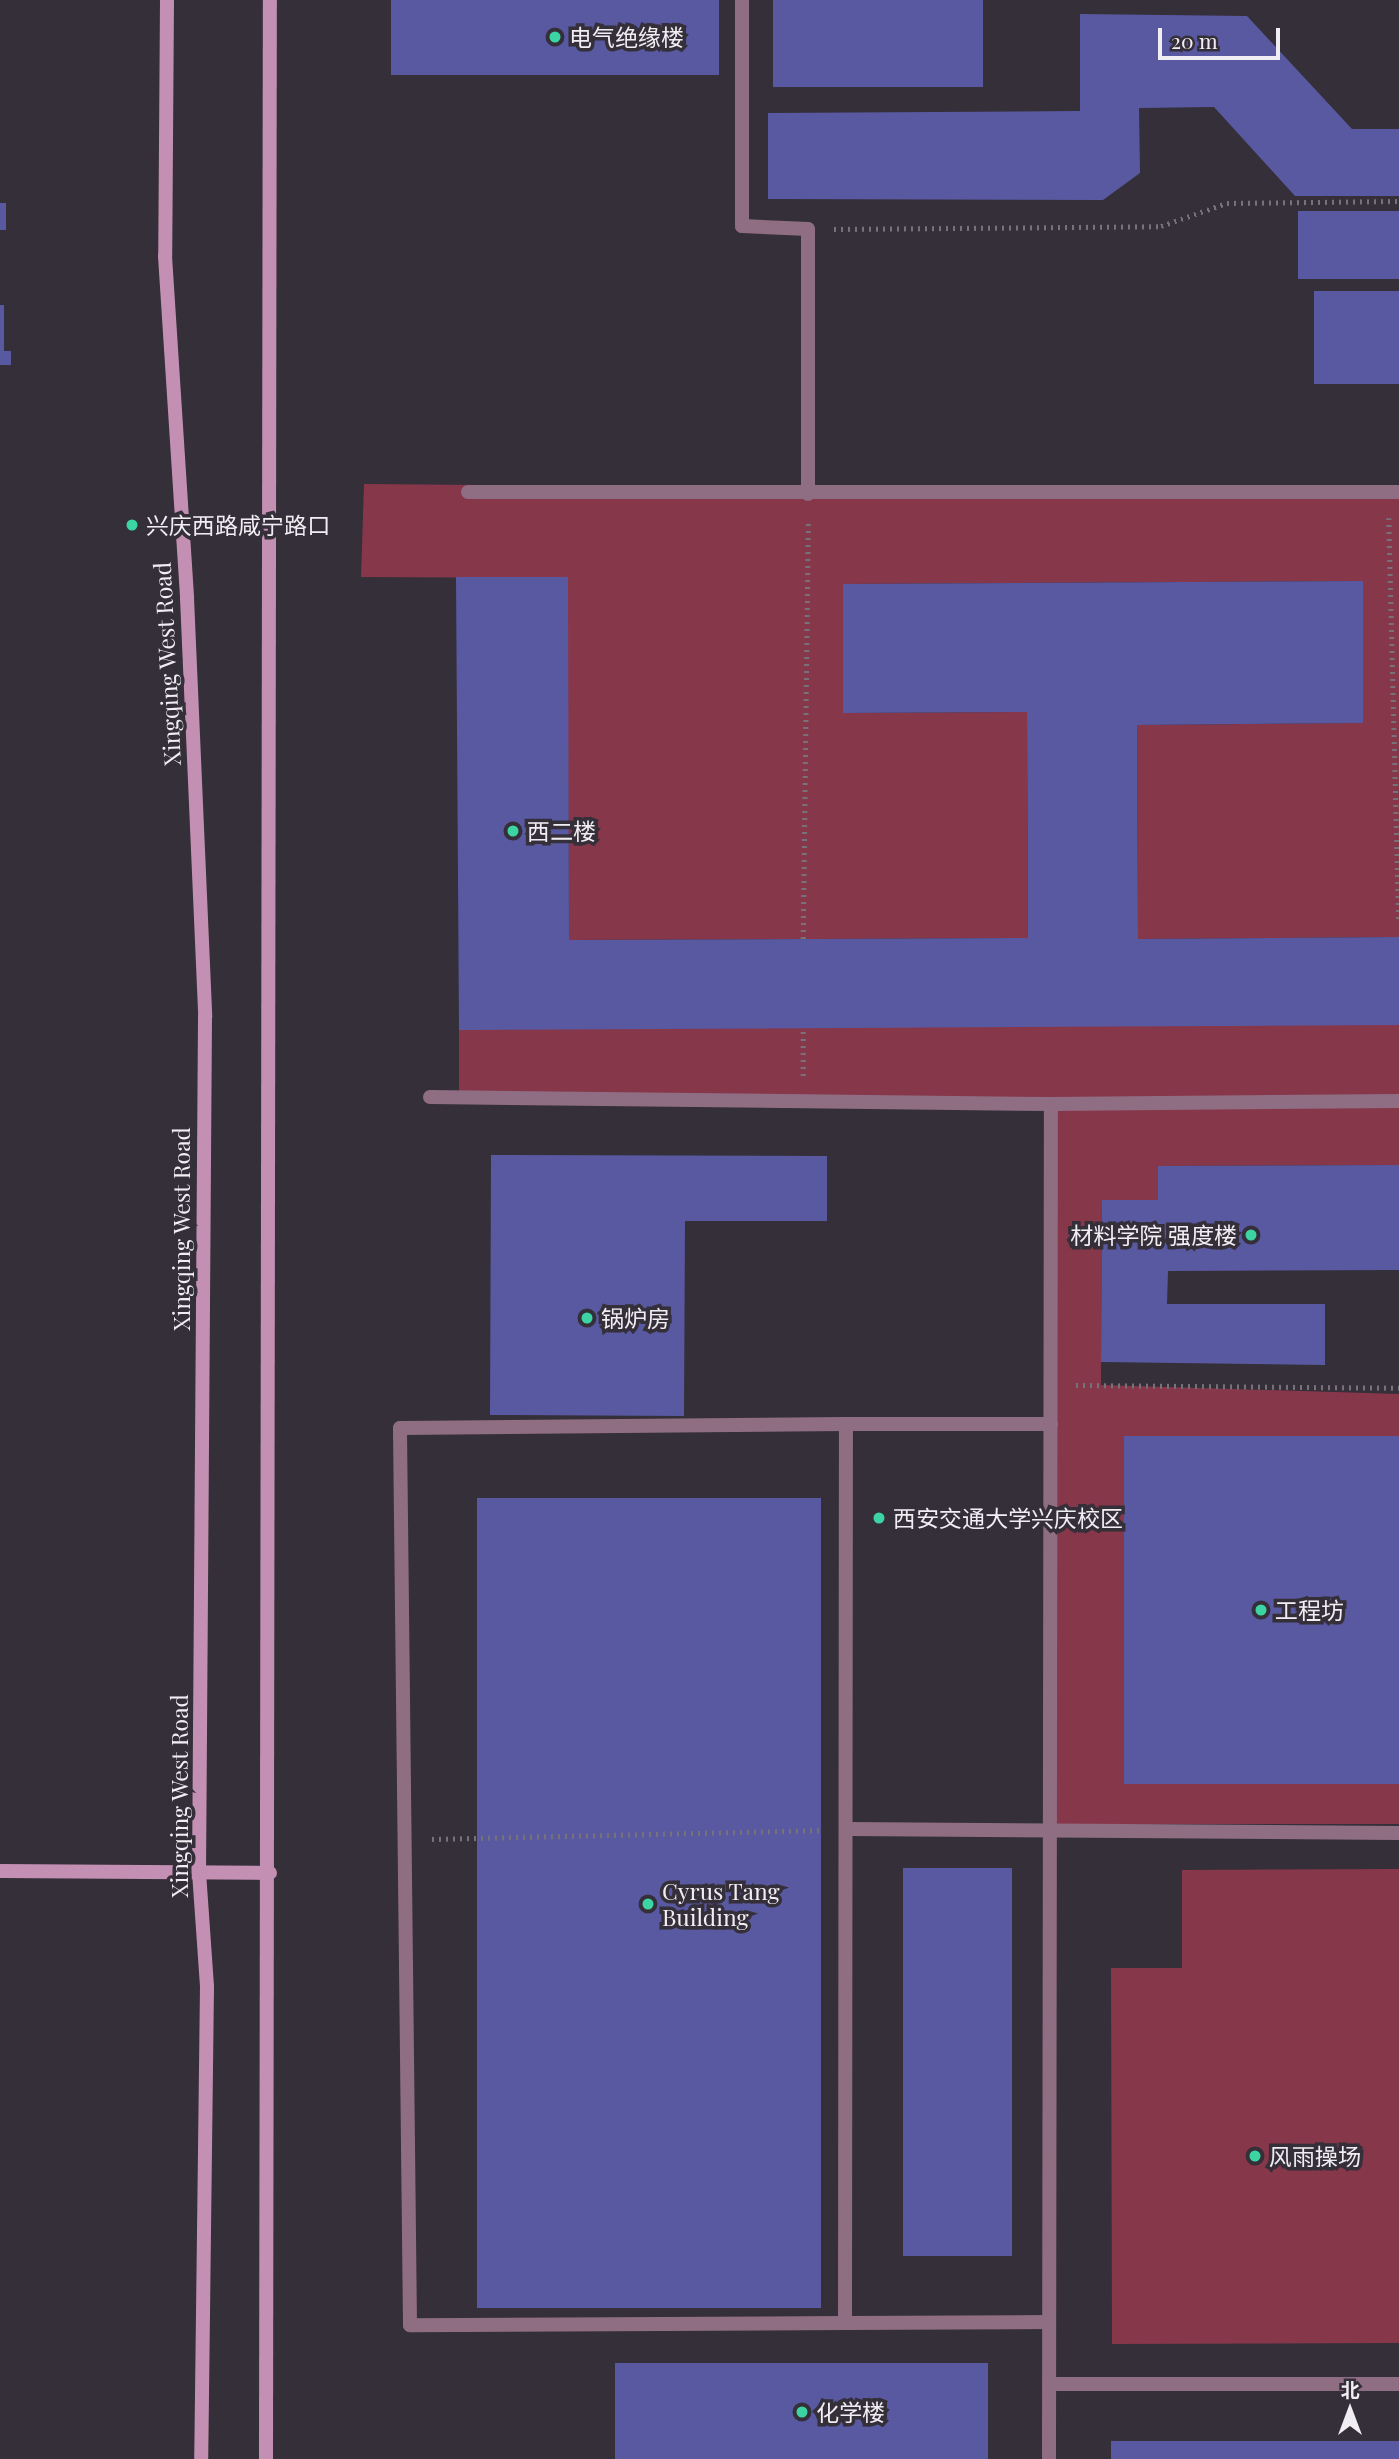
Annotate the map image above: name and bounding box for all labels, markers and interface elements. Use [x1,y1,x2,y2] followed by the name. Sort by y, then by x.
[1161,14,1284,58] scale bar
[569,23,684,51] place label: 电气绝缘楼
[1171,26,1218,54] text: 20 m
[547,29,563,45] marker: 电气绝缘楼
[146,511,330,539] place label: 兴庆西路咸宁路口
[124,517,140,533] marker: 兴庆西路咸宁路口
[148,561,186,767] street label: Xingqing West Road
[527,817,596,845] place label: 西二楼
[505,823,521,839] marker: 西二楼
[167,1126,195,1332] street label: Xingqing West Road
[1070,1221,1237,1249] place label: 材料学院 强度楼
[1243,1227,1259,1243] marker: 材料学院 强度楼
[601,1304,670,1332] place label: 锅炉房
[579,1310,595,1326] marker: 锅炉房
[893,1504,1123,1532] place label: 西安交通大学兴庆校区
[871,1510,887,1526] marker: 西安交通大学兴庆校区
[1275,1596,1344,1624] place label: 工程坊
[1253,1602,1269,1618] marker: 工程坊
[165,1693,193,1899] street label: Xingqing West Road
[662,1877,780,1931] place label: Cyrus Tang Building
[640,1896,656,1912] marker: Cyrus Tang Building
[1269,2142,1361,2170] place label: 风雨操场
[1247,2148,1263,2164] marker: 风雨操场
[1315,2375,1385,2445] north arrow
[1340,2376,1360,2402] text: 北
[816,2398,885,2426] place label: 化学楼
[794,2404,810,2420] marker: 化学楼

